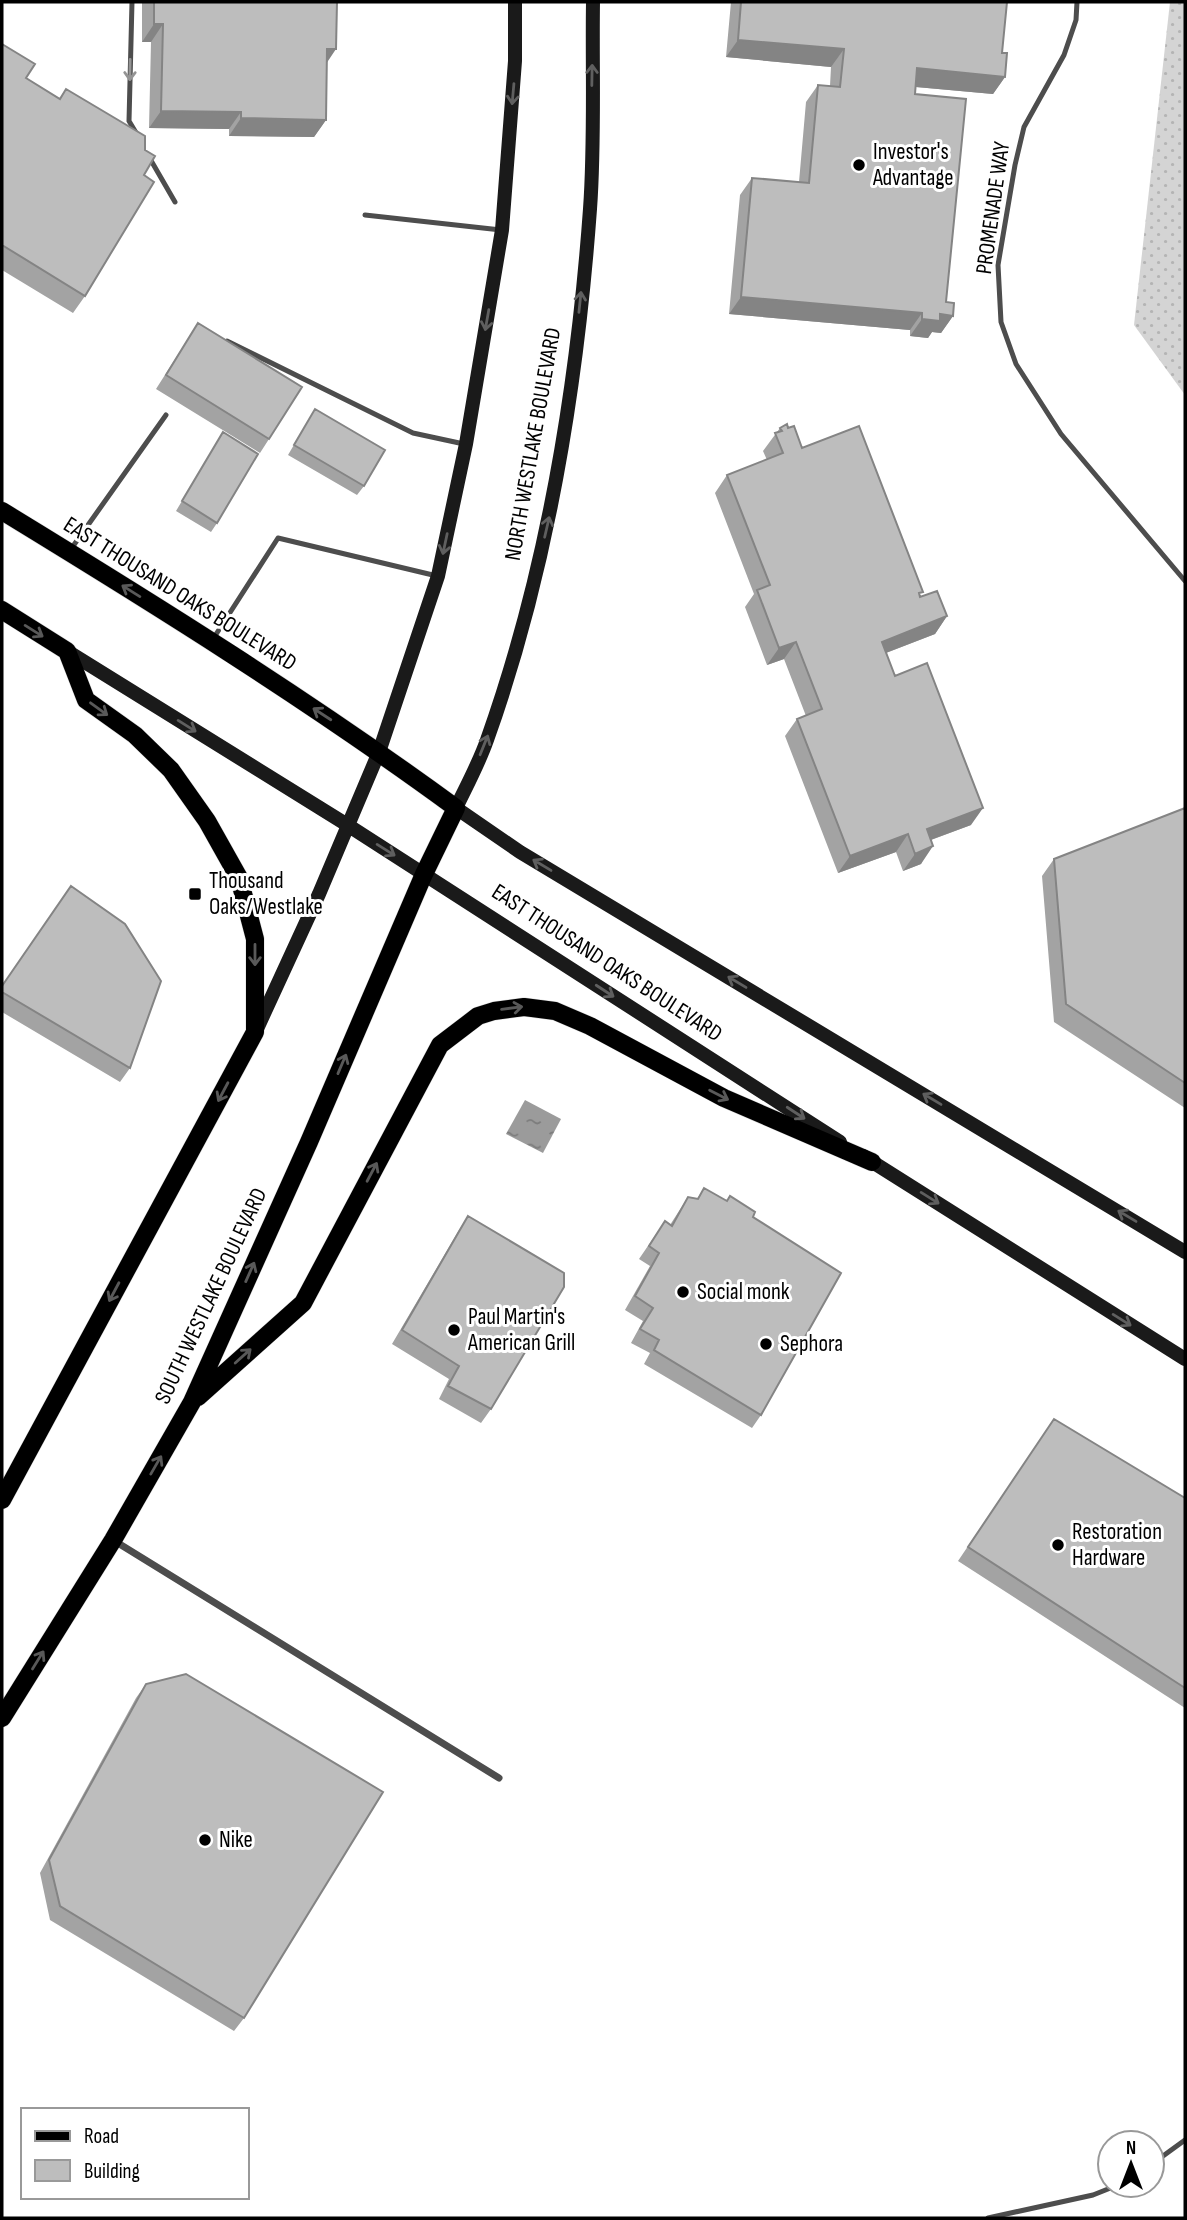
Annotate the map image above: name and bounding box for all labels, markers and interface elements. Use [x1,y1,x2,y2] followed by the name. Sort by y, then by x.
[124,58,137,81] one-way arrow
[585,64,599,87] one-way arrow
[506,83,519,105] one-way arrow
[872,138,954,192] place label: Investor's Advantage
[970,140,1016,276] street label: PROMENADE WAY
[851,157,867,173] marker: Investor's Advantage
[574,291,587,314] one-way arrow
[479,308,493,331] one-way arrow
[499,325,567,563] street label: NORTH WESTLAKE BOULEVARD
[58,511,302,677] street label: EAST THOUSAND OAKS BOULEVARD
[541,516,554,539] one-way arrow
[438,532,452,555] one-way arrow
[122,583,141,598] one-way arrow
[24,624,44,638] one-way arrow
[90,701,109,716] one-way arrow
[313,707,333,721] one-way arrow
[177,720,197,734] one-way arrow
[479,735,492,757] one-way arrow
[376,844,396,858] one-way arrow
[533,858,553,872] one-way arrow
[209,867,323,921] place label: Thousand Oaks/Westlake
[486,878,728,1048] street label: EAST THOUSAND OAKS BOULEVARD
[187,886,203,902] marker: Thousand Oaks/Westlake
[248,943,262,966] one-way arrow
[728,975,748,989] one-way arrow
[595,983,614,998] one-way arrow
[500,1002,523,1015] one-way arrow
[336,1054,349,1076] one-way arrow
[215,1081,229,1102] one-way arrow
[708,1088,729,1102] one-way arrow
[923,1092,943,1106] one-way arrow
[786,1107,806,1121] one-way arrow
[365,1163,379,1183] one-way arrow
[149,1184,273,1408] street label: SOUTH WESTLAKE BOULEVARD
[920,1191,939,1206] one-way arrow
[1118,1209,1138,1223] one-way arrow
[244,1262,257,1284] one-way arrow
[697,1278,790,1306] place label: Social monk
[107,1281,120,1302] one-way arrow
[675,1284,691,1300] marker: Social monk
[467,1303,575,1357] place label: Paul Martin's American Grill
[1112,1313,1132,1327] one-way arrow
[446,1322,462,1338] marker: Paul Martin's American Grill
[780,1330,843,1358] place label: Sephora
[758,1336,774,1352] marker: Sephora
[234,1348,252,1364] one-way arrow
[149,1456,163,1476] one-way arrow
[1072,1518,1162,1572] place label: Restoration Hardware
[1050,1537,1066,1553] marker: Restoration Hardware
[31,1650,45,1670] one-way arrow
[219,1826,253,1854] place label: Nike
[197,1832,213,1848] marker: Nike
[21,2108,248,2199] legend
[84,2124,119,2149] text: Road
[1096,2129,1166,2199] north arrow
[1126,2137,1136,2160] text: N
[84,2159,140,2184] text: Building

